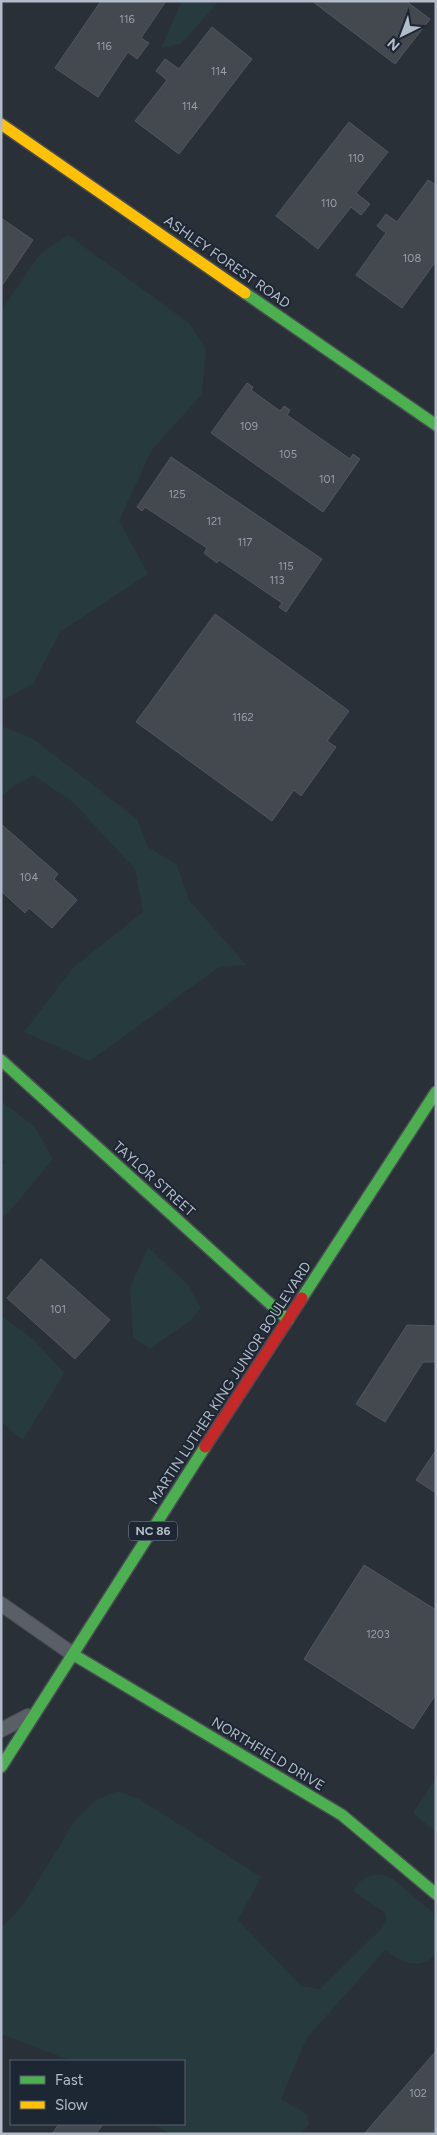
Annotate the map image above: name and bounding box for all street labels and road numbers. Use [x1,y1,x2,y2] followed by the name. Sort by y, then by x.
[161,212,293,312] street label: ASHLEY FOREST ROAD
[110,1138,199,1220] street label: TAYLOR STREET
[145,1259,315,1507] street label: MARTIN LUTHER KING JUNIOR BOULEVARD
[129,1522,177,1540] road number: NC 86
[208,1714,328,1794] street label: NORTHFIELD DRIVE

